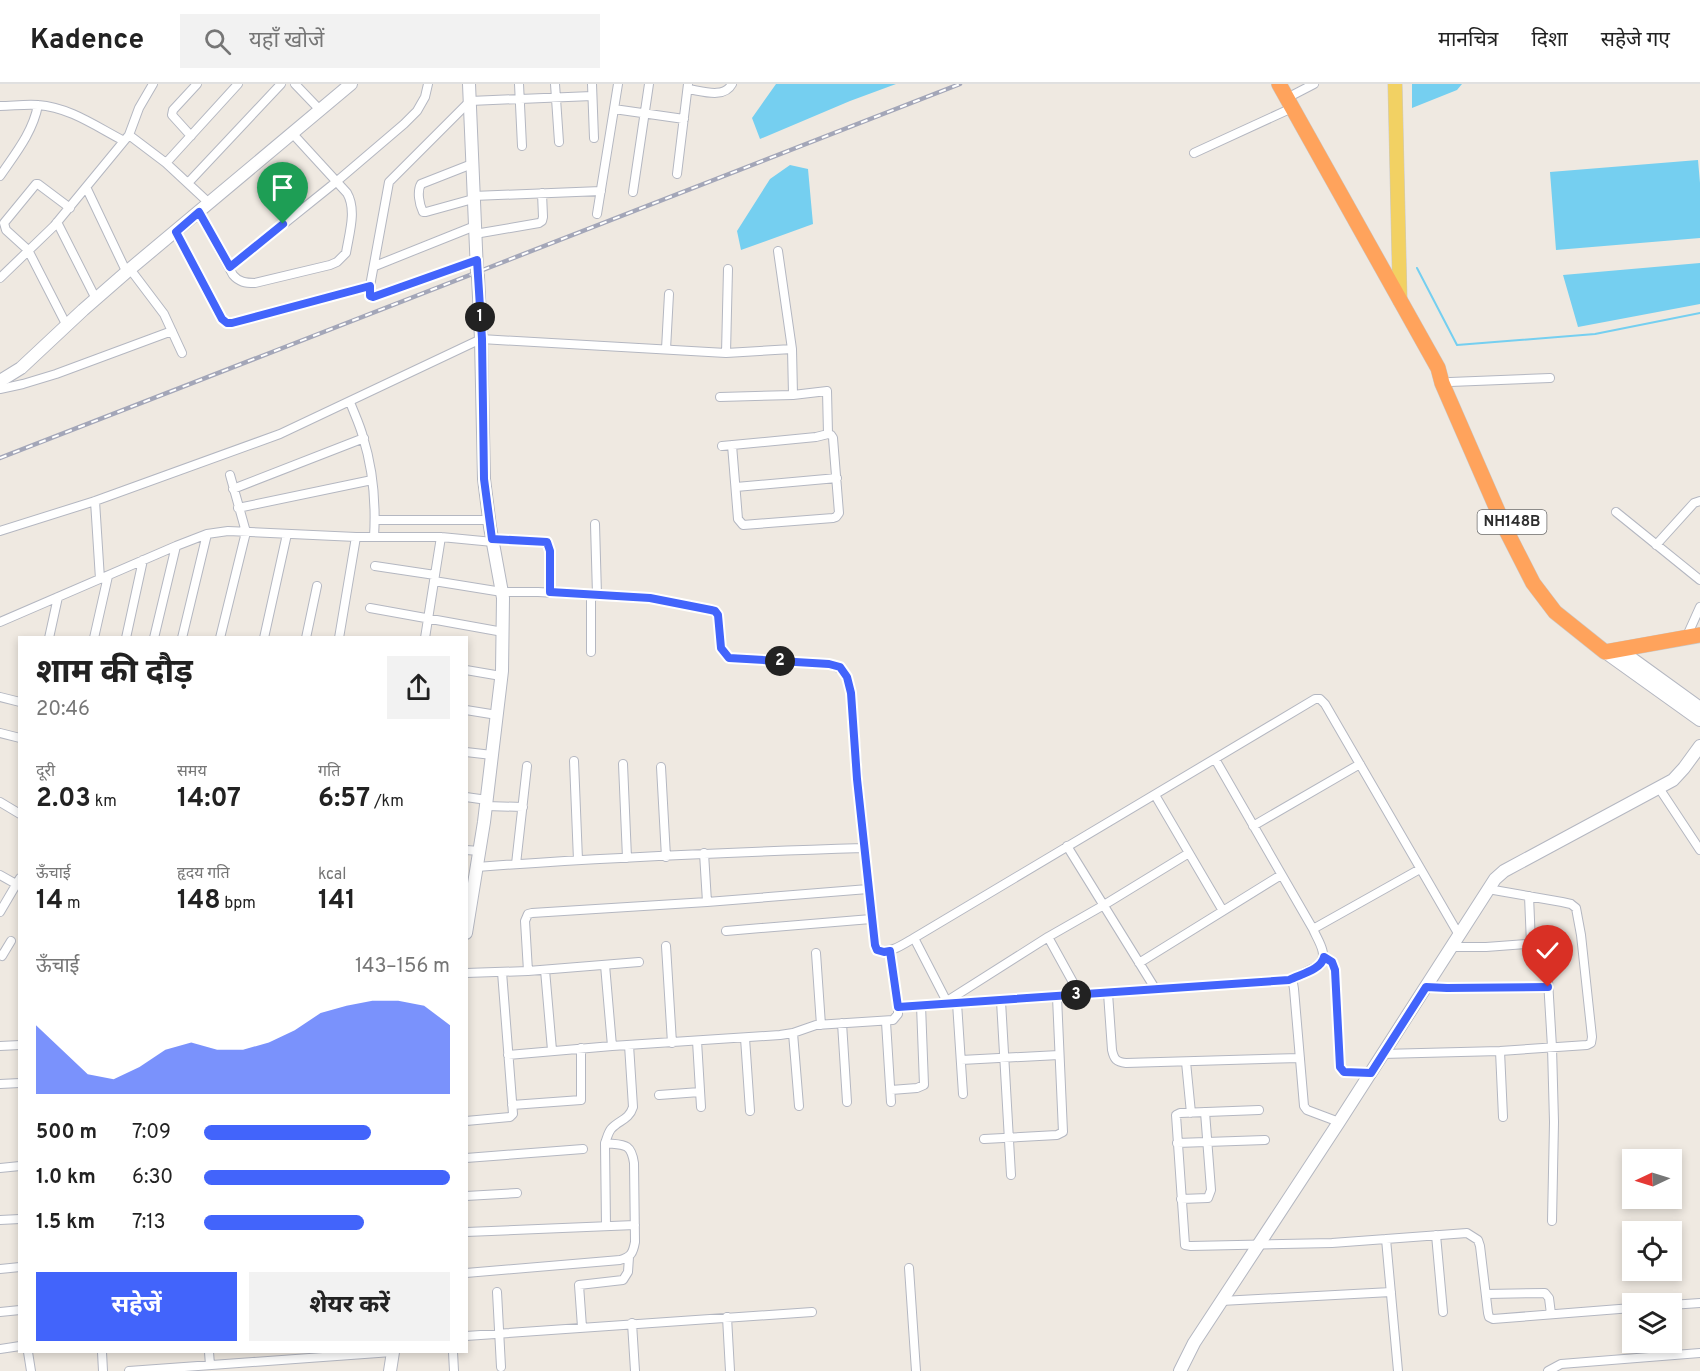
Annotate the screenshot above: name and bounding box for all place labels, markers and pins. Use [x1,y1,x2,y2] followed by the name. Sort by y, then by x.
[257,162,308,224] pin
[465,302,495,332] pin: 1
[765,646,795,676] pin: 2
[1522,925,1573,987] pin
[1061,980,1091,1010] pin: 3

